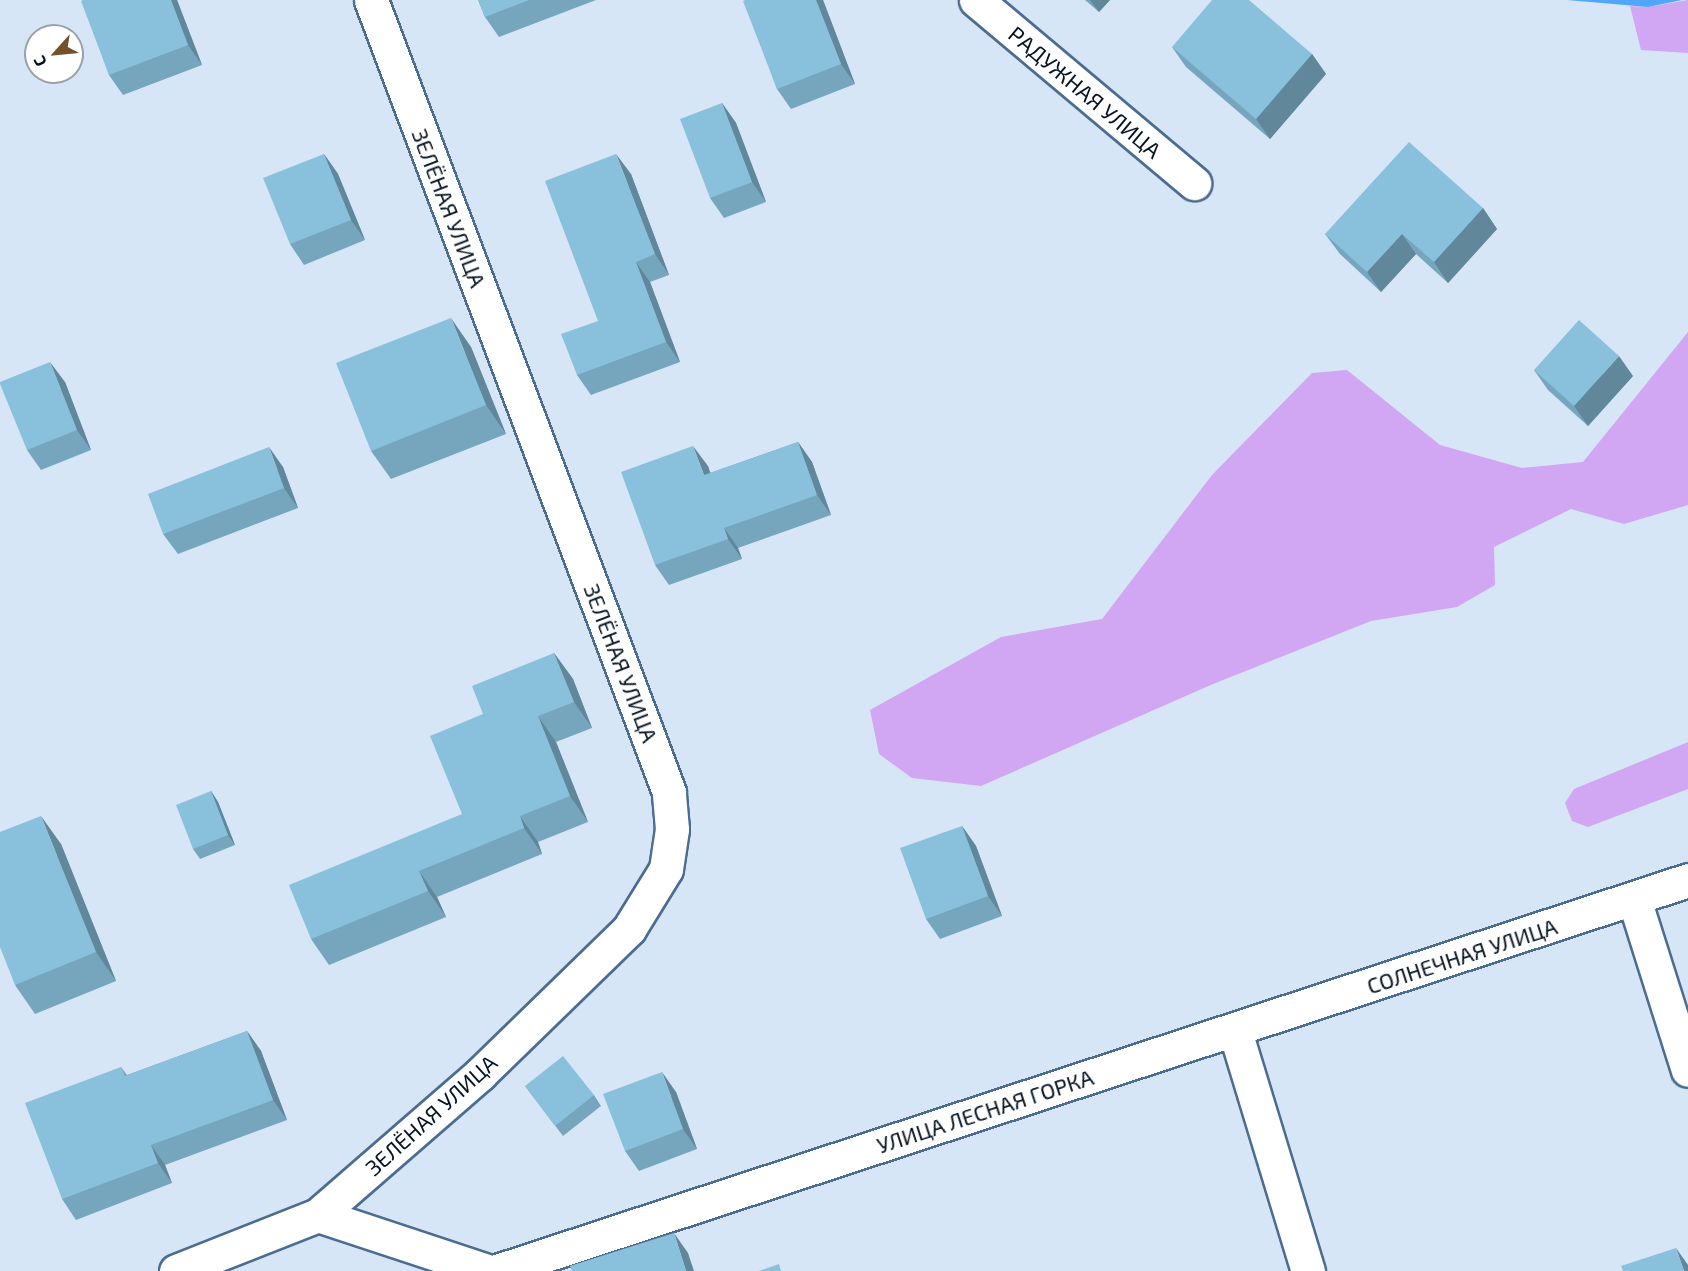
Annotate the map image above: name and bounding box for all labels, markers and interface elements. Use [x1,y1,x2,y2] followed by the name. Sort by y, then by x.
[1003,21,1167,163] street label: РАДУЖНАЯ УЛИЦА
[24,24,84,84] north arrow
[29,53,50,70] text: С
[407,125,491,291] street label: ЗЕЛЁНАЯ УЛИЦА
[579,580,663,746] street label: ЗЕЛЁНАЯ УЛИЦА
[1364,913,1560,999] street label: СОЛНЕЧНАЯ УЛИЦА
[360,1049,502,1181] street label: ЗЕЛЁНАЯ УЛИЦА
[873,1063,1097,1159] street label: УЛИЦА ЛЕСНАЯ ГОРКА

